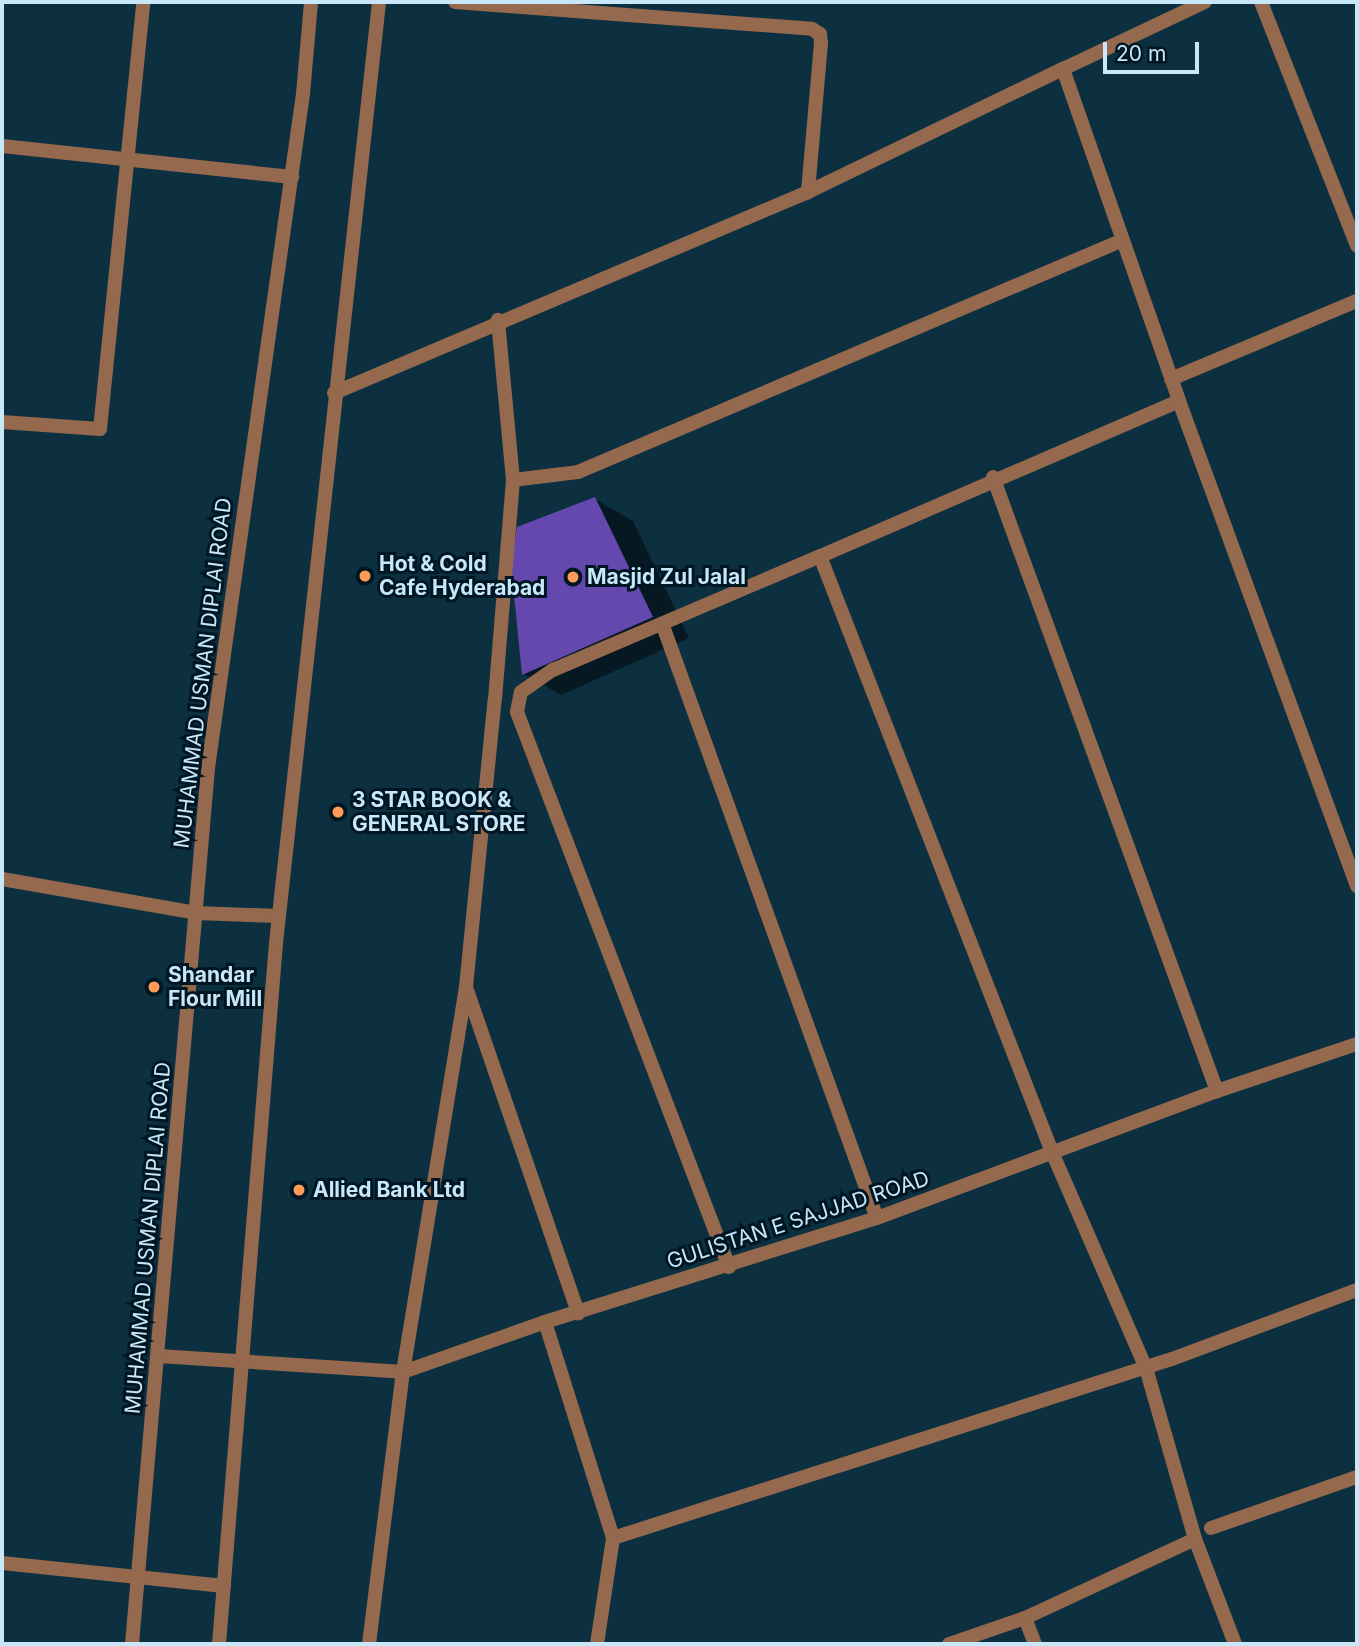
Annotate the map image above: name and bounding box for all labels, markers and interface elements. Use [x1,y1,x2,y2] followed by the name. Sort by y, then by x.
[1107,28,1203,72] scale bar
[1116,41,1166,66] text: 20 m
[169,496,237,850] street label: MUHAMMAD USMAN DIPLAI ROAD
[379,551,545,601] place label: Hot & Cold Cafe Hyderabad
[587,564,746,590] place label: Masjid Zul Jalal
[357,568,373,584] marker: Hot & Cold Cafe Hyderabad
[565,569,581,585] marker: Masjid Zul Jalal
[352,787,525,837] place label: 3 STAR BOOK & GENERAL STORE
[330,804,346,820] marker: 3 STAR BOOK & GENERAL STORE
[168,962,262,1012] place label: Shandar Flour Mill
[146,979,162,995] marker: Shandar Flour Mill
[120,1061,176,1415] street label: MUHAMMAD USMAN DIPLAI ROAD
[664,1166,932,1274] street label: GULISTAN E SAJJAD ROAD
[313,1177,465,1203] place label: Allied Bank Ltd
[291,1182,307,1198] marker: Allied Bank Ltd

